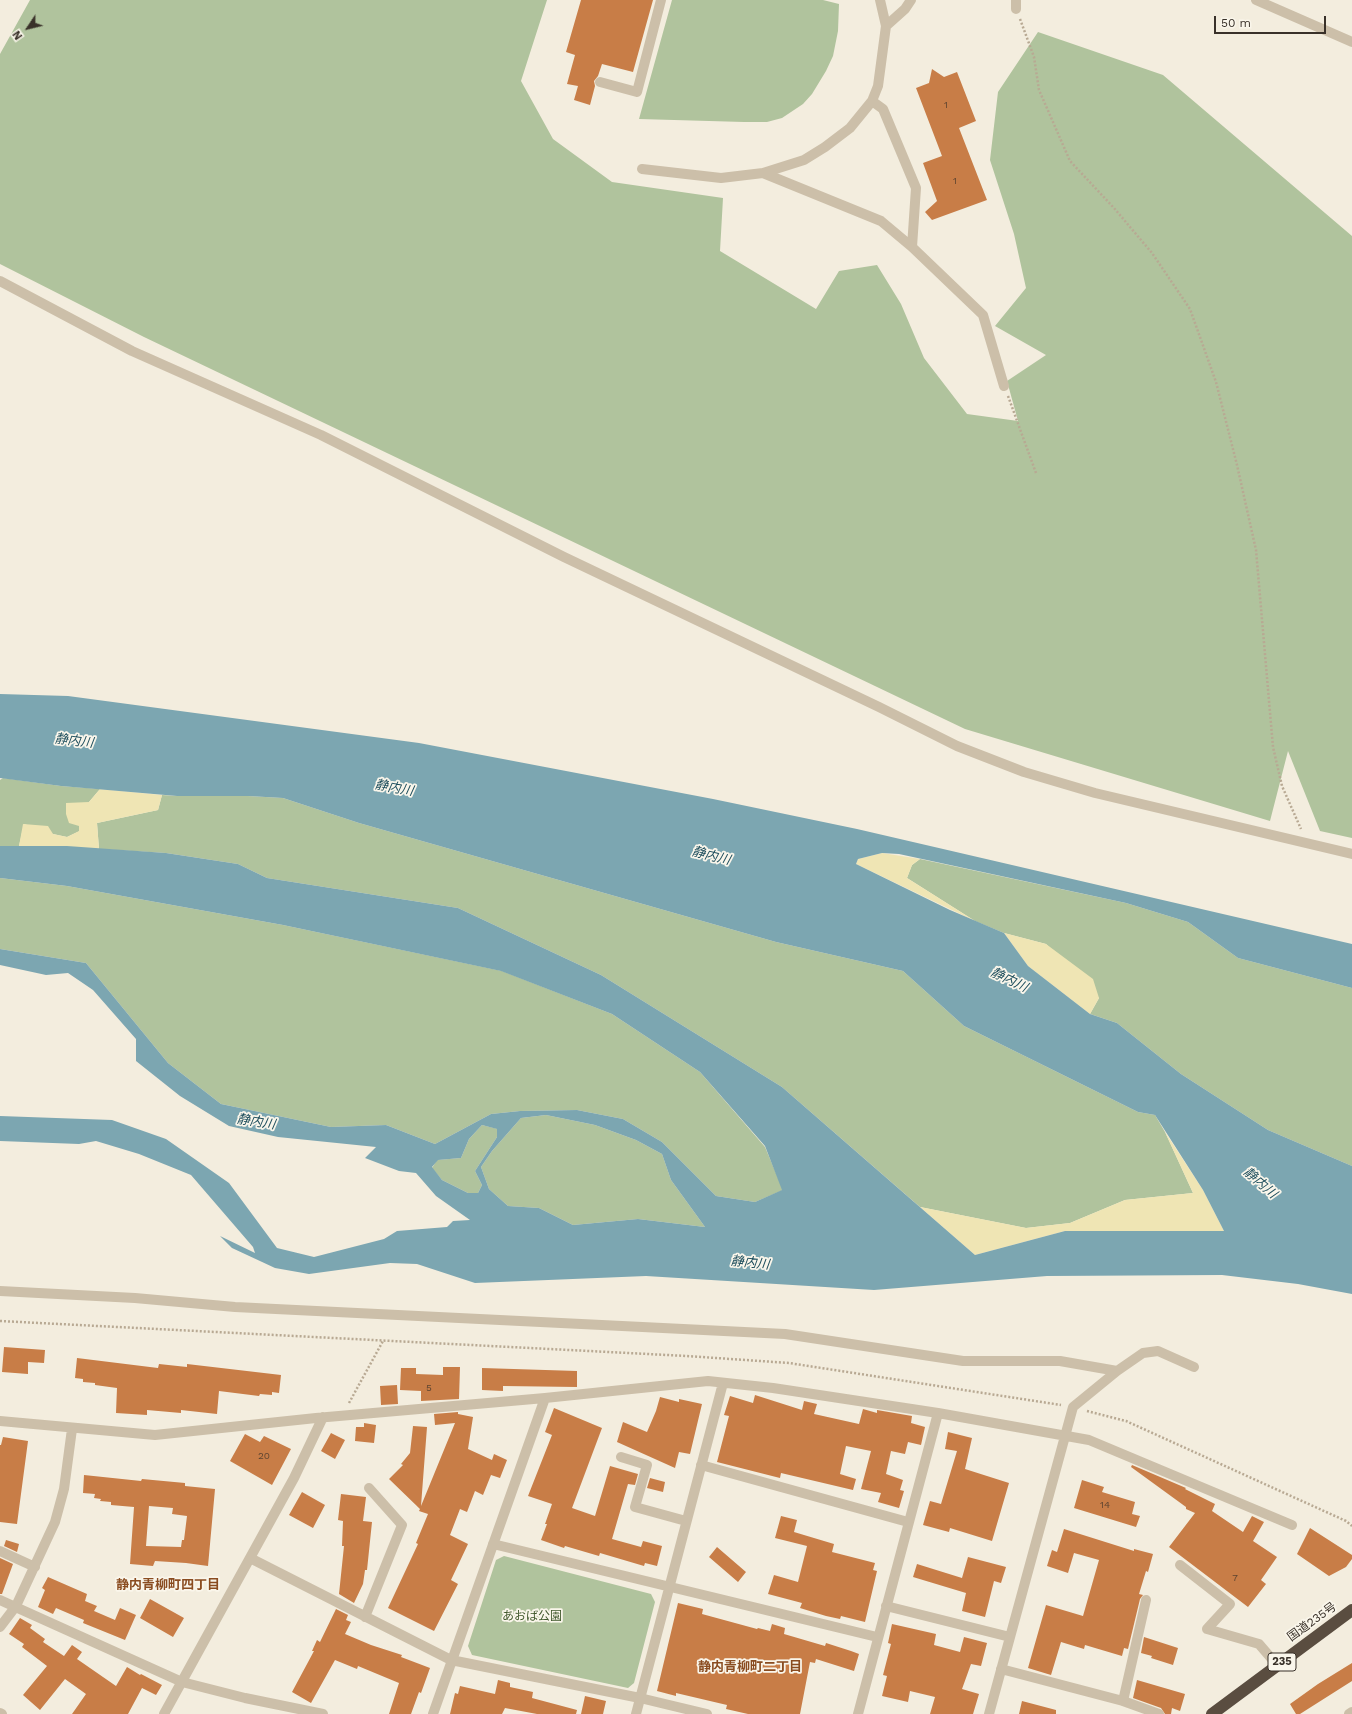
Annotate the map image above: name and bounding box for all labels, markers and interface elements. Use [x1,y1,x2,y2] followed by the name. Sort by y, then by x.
[8,8,48,48] north arrow
[1216,8,1328,34] scale bar
[1221,16,1251,30] text: 50 m
[10,28,25,42] text: N
[944,99,948,111] house number: 1
[953,175,957,187] house number: 1
[54,731,94,751] water label: 静内川
[373,777,415,799] water label: 静内川
[690,844,732,868] water label: 静内川
[988,964,1030,996] water label: 静内川
[236,1111,276,1133] water label: 静内川
[1240,1164,1280,1202] water label: 静内川
[730,1253,770,1273] water label: 静内川
[426,1382,432,1394] house number: 5
[258,1450,270,1462] house number: 20
[1100,1499,1110,1511] house number: 14
[1232,1572,1238,1584] house number: 7
[116,1577,220,1593] district label: 静内青柳町四丁目
[1285,1599,1339,1645] street label: 国道235号
[502,1609,562,1623] park label: あおば公園
[1268,1653,1296,1671] road number: 235
[698,1659,802,1675] district label: 静内青柳町二丁目

